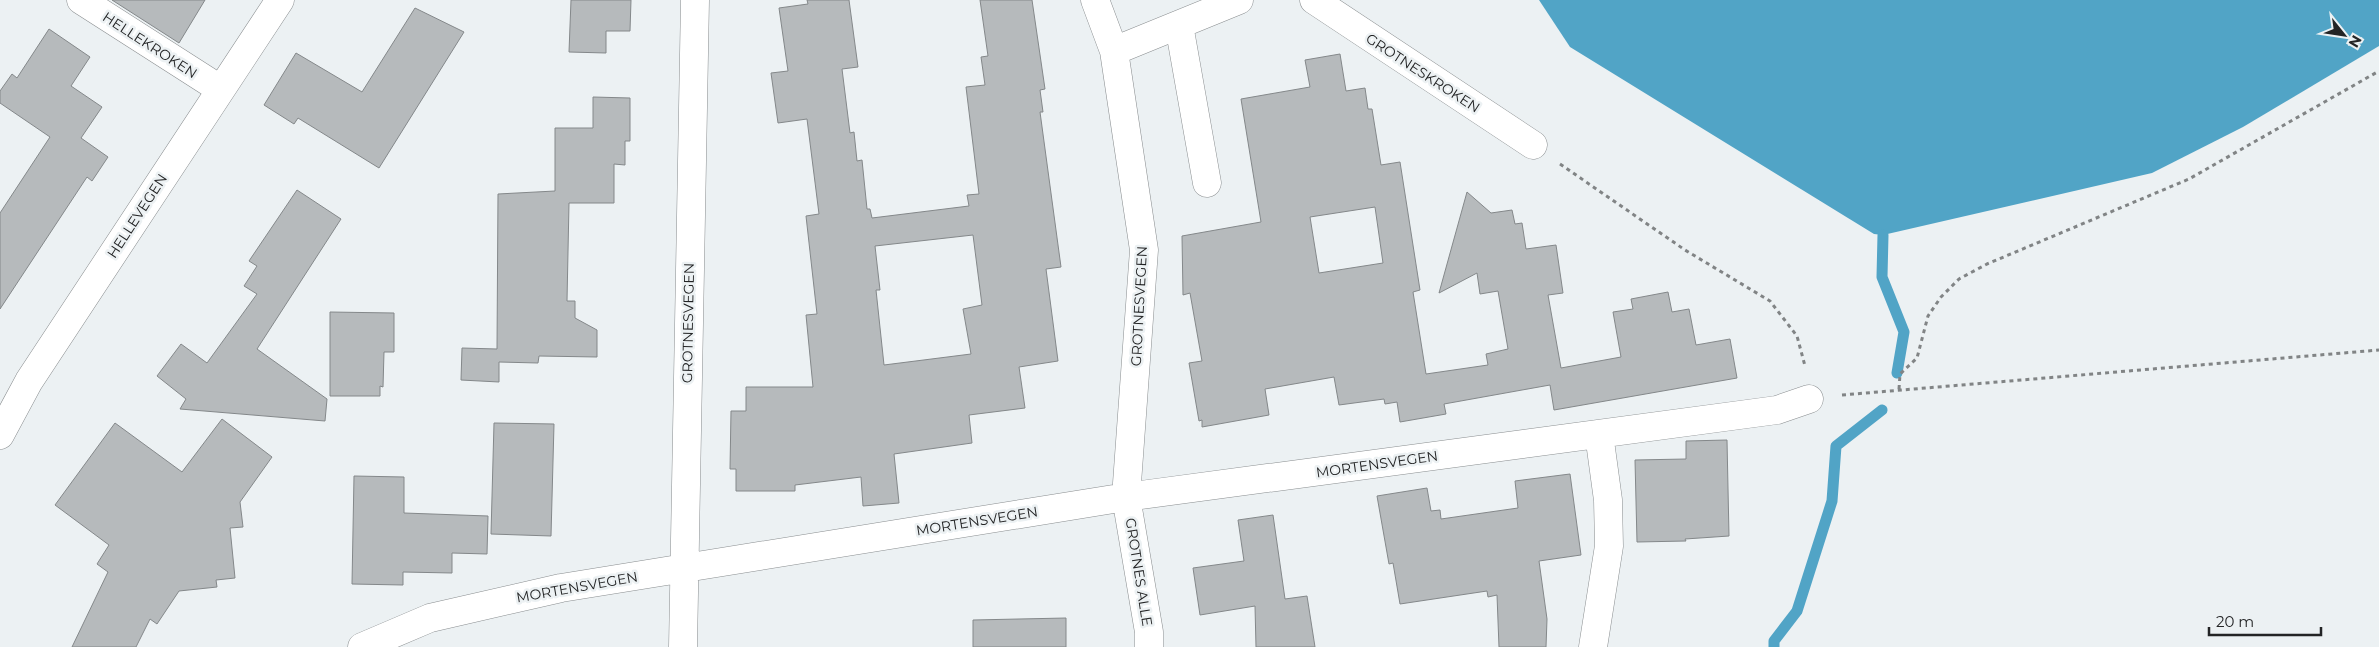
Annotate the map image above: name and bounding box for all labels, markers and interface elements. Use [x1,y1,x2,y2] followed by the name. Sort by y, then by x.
[99,8,201,82] street label: HELLEKROKEN
[2319,10,2369,60] north arrow
[1363,29,1483,117] street label: GROTNESKROKEN
[2345,32,2366,51] text: N
[103,170,171,262] street label: HELLEVEGEN
[1127,245,1151,367] street label: GROTNESVEGEN
[678,263,698,383] street label: GROTNESVEGEN
[1315,447,1439,481] street label: MORTENSVEGEN
[915,502,1039,540] street label: MORTENSVEGEN
[1122,517,1156,627] street label: GROTNES ALLE
[515,567,639,607] street label: MORTENSVEGEN
[2209,604,2322,636] scale bar
[2216,612,2254,631] text: 20 m

